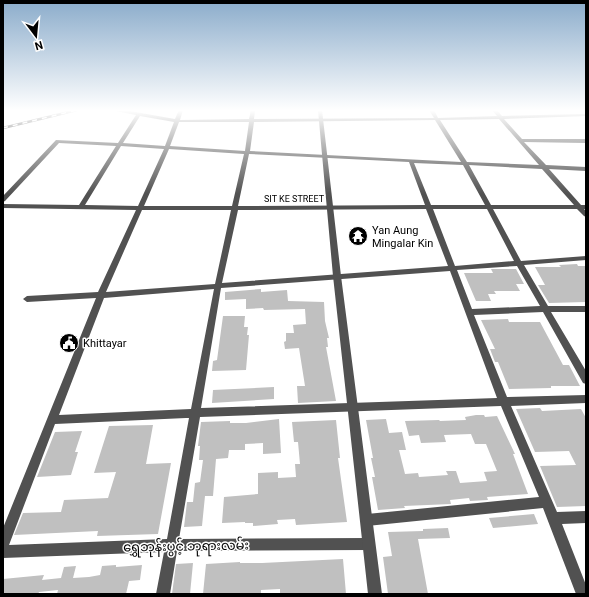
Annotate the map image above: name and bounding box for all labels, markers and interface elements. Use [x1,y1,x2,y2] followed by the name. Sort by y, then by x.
[16,16,56,56] north arrow
[33,38,44,53] text: N
[264,194,325,204] street label: SIT KE STREET
[372,224,433,250] place label: Yan Aung Mingalar Kin
[347,225,369,247] temple icon: Yan Aung Mingalar Kin
[58,332,80,354] public building icon: Khittayar
[83,337,127,350] place label: Khittayar
[123,536,249,558] street label: ရွှေဘုန်းပွင့် ဘုရားလမ်း

